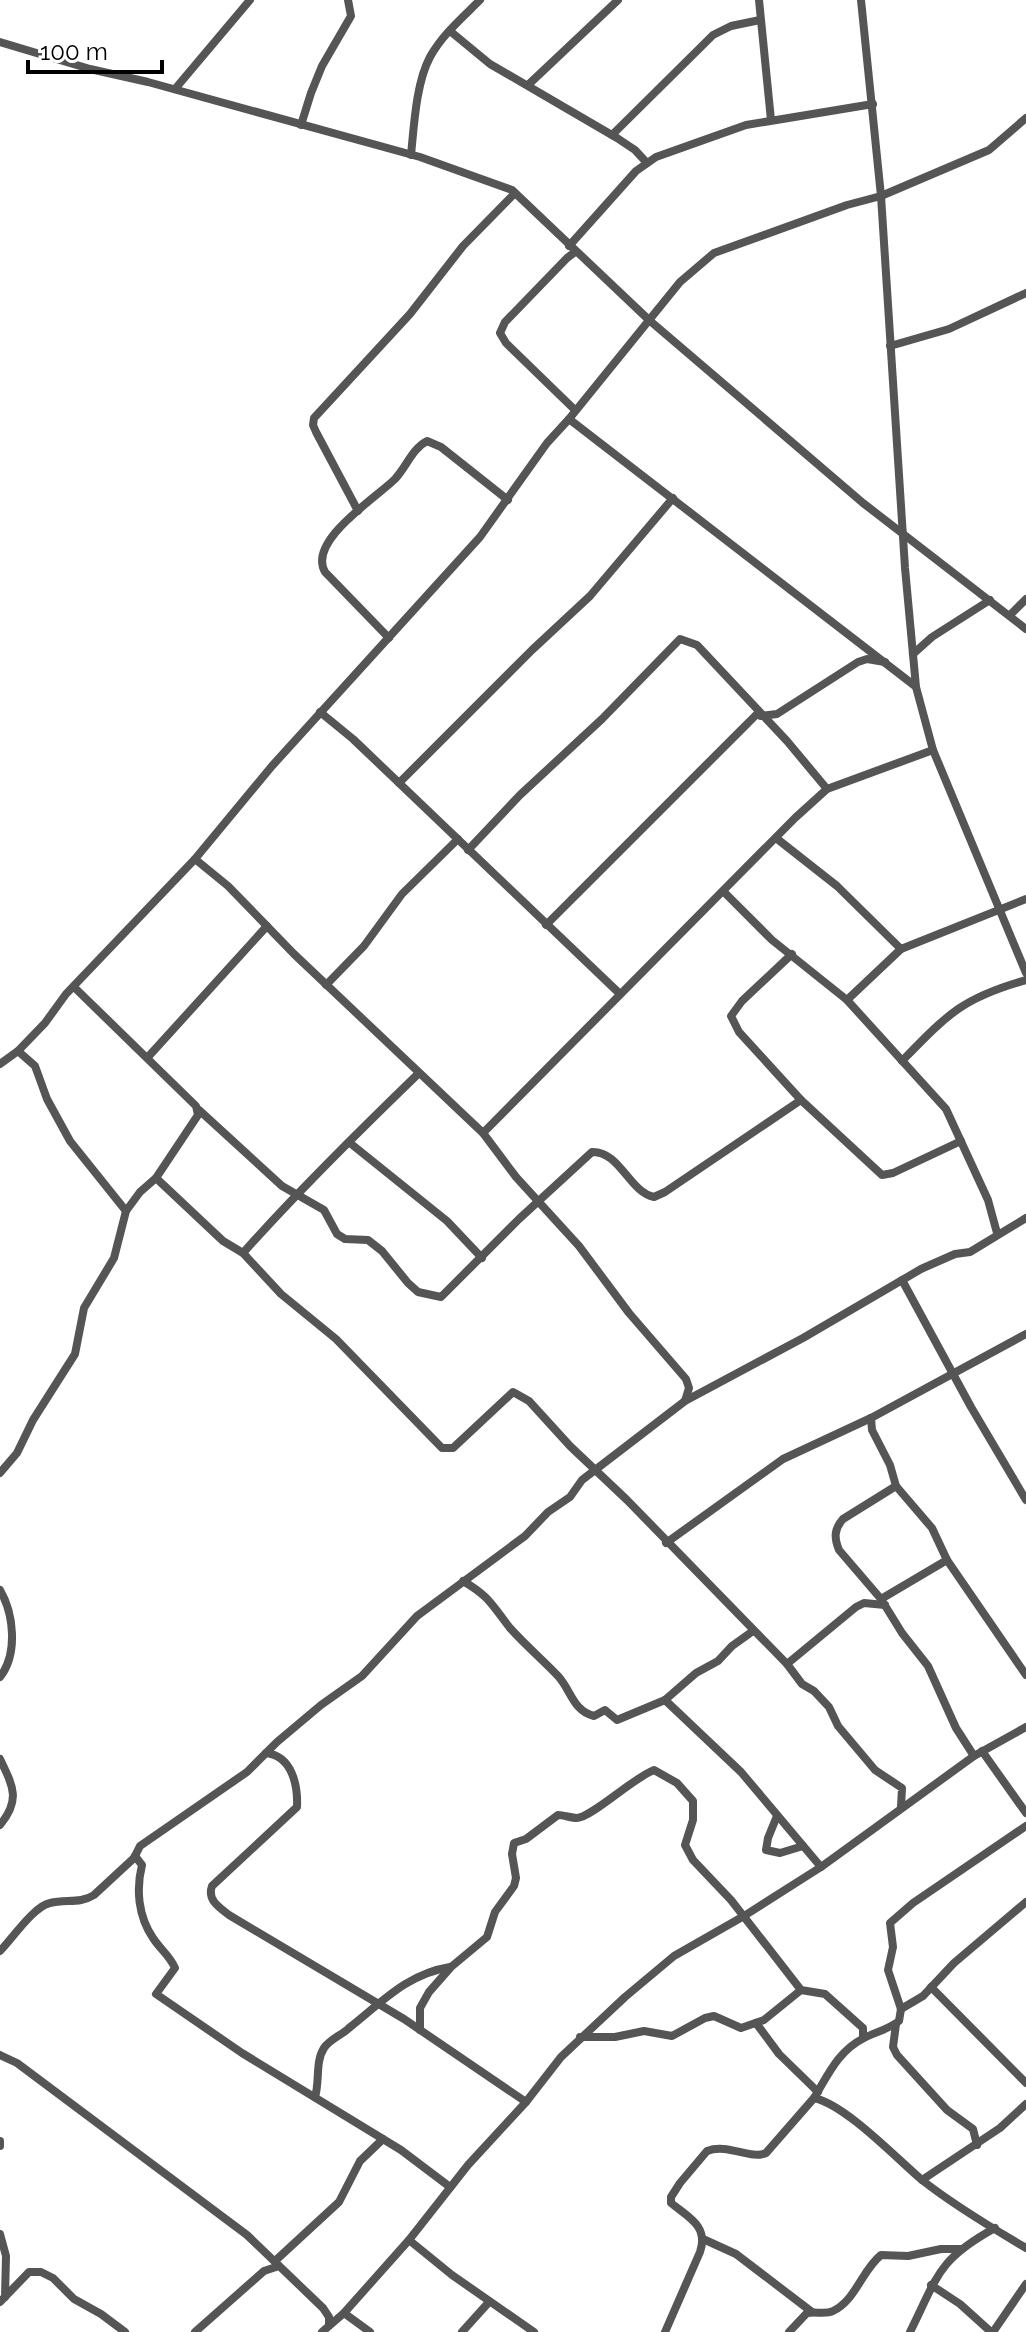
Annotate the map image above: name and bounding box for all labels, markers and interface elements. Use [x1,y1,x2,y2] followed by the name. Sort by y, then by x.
[28,24,162,74] scale bar
[40,37,108,66] text: 100 m

